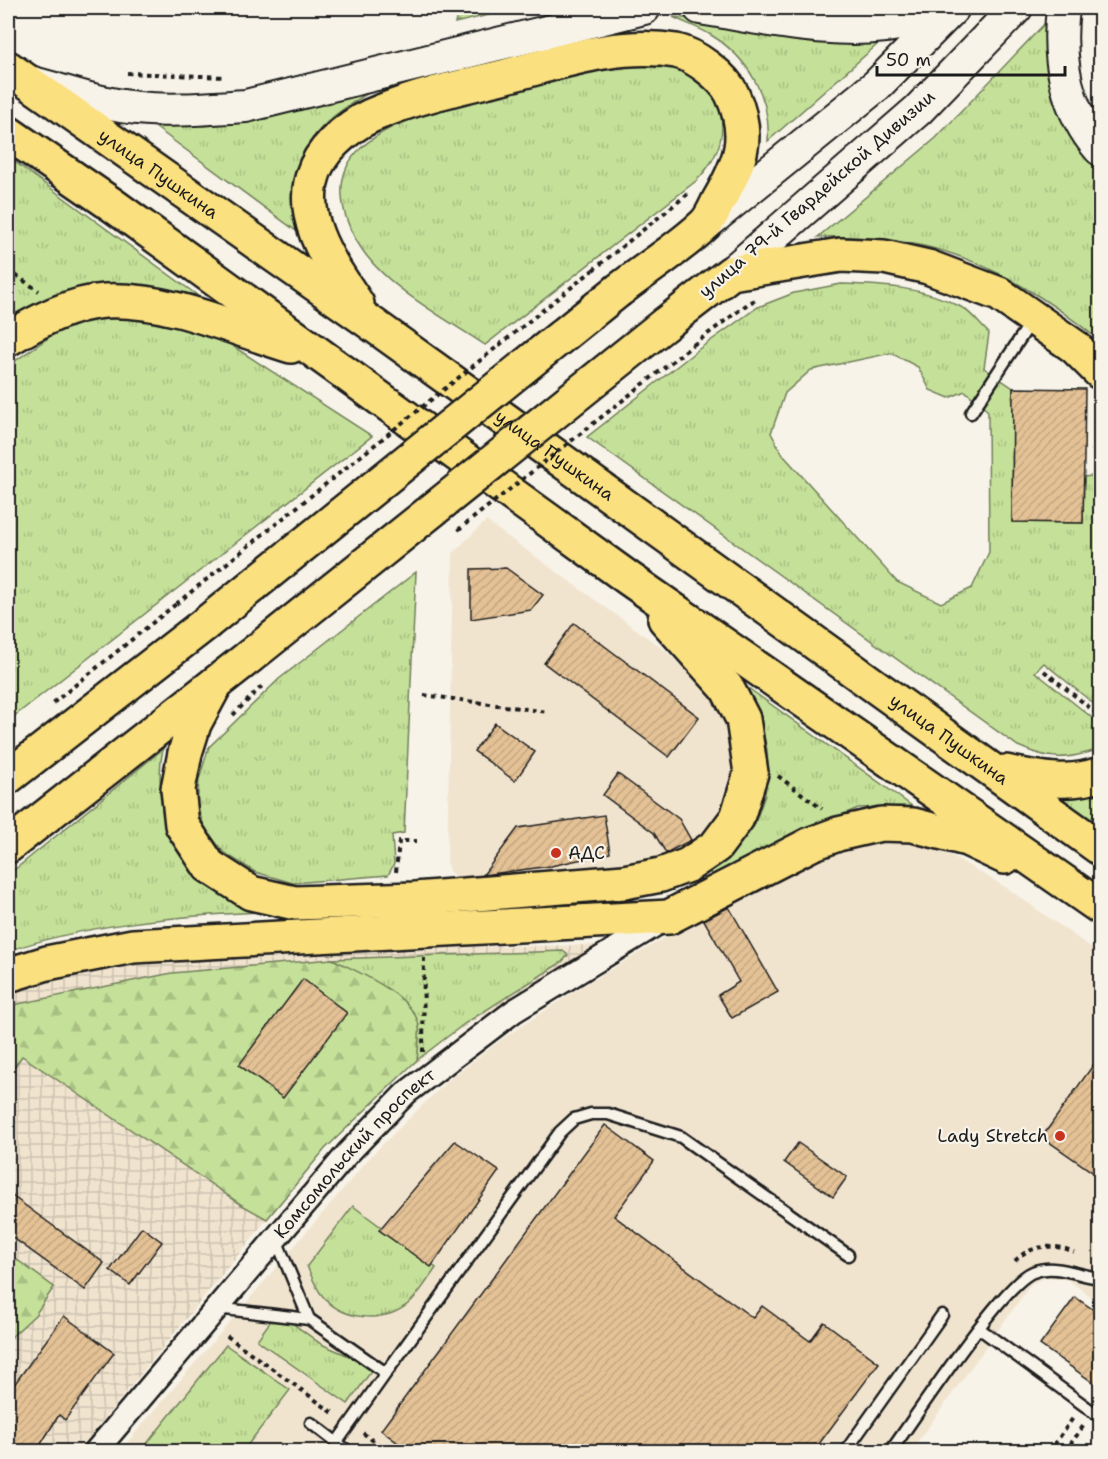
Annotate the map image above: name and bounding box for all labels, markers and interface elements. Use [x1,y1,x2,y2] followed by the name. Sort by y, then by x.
[877,39,1064,77] scale bar
[886,48,931,72] text: 50 m
[694,85,940,303] street label: улица 79-й Гвардейской Дивизии
[94,123,223,224] street label: улица Пушкина
[490,404,619,506] street label: улица Пушкина
[885,688,1013,790] street label: улица Пушкина
[568,841,605,865] place label: АДС
[549,846,563,860] marker: АДС
[269,1062,441,1244] street label: Комсомольский проспект
[937,1124,1048,1148] place label: Lady Stretch
[1053,1129,1067,1143] marker: Lady Stretch

